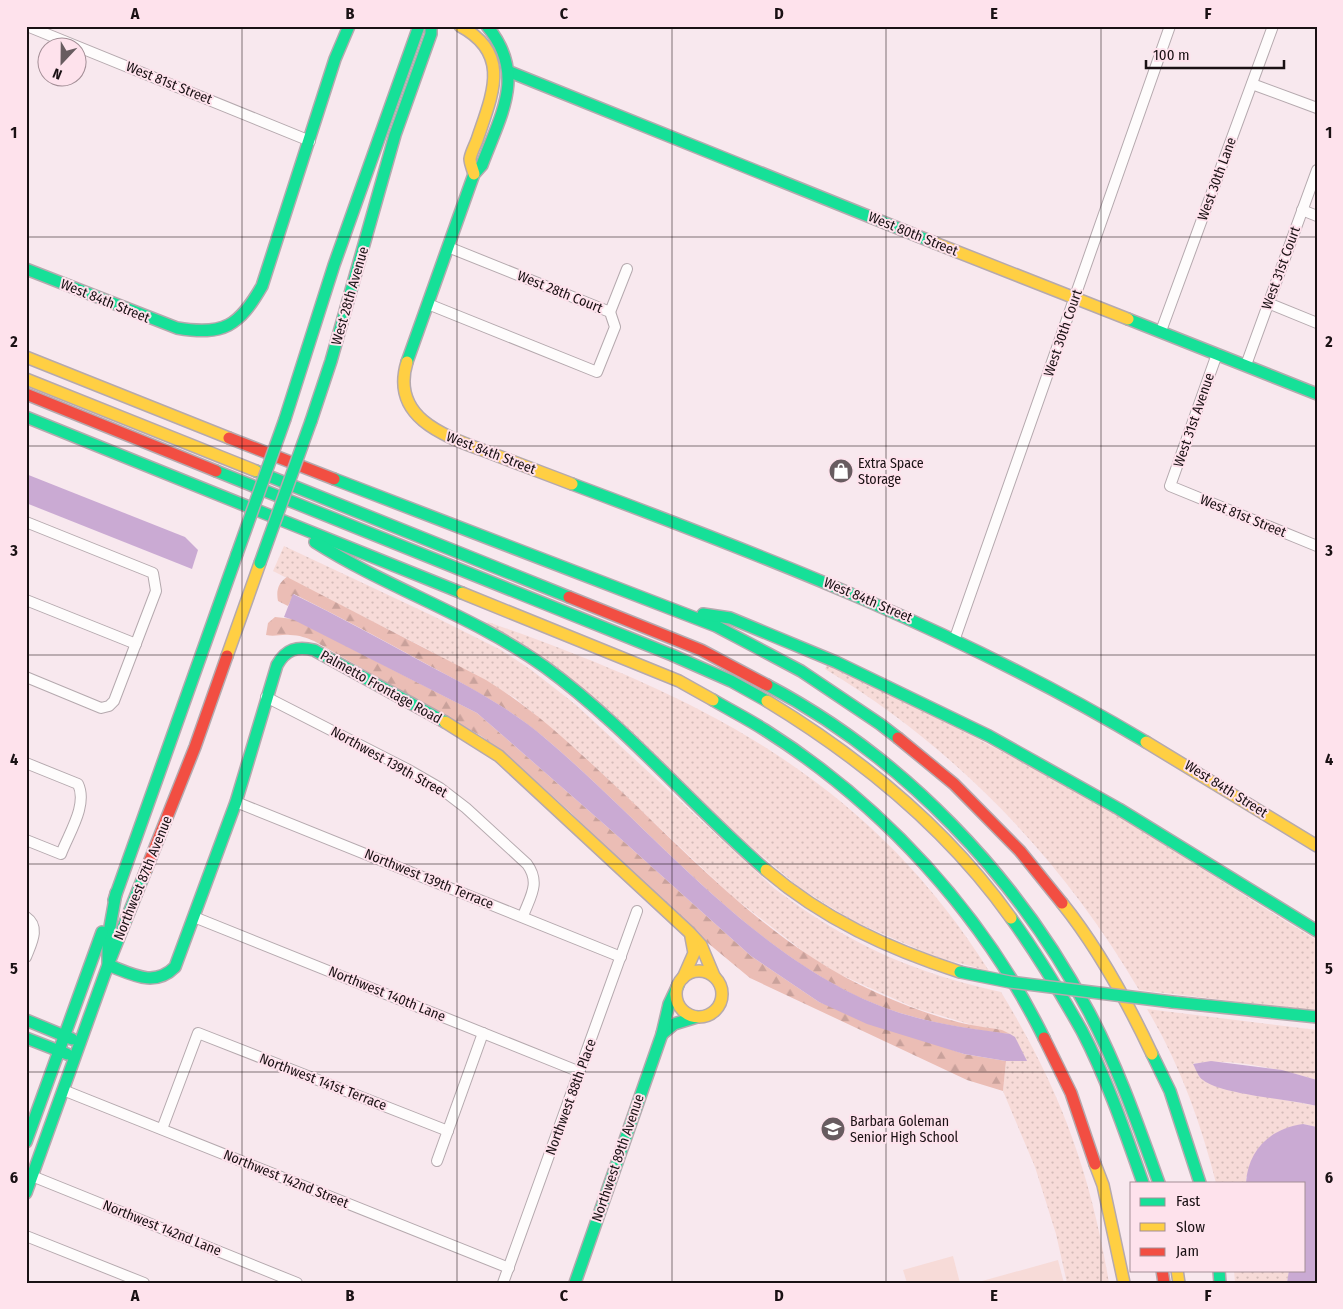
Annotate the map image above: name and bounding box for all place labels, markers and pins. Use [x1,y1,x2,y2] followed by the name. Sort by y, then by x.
[858,455,924,488] place label: Extra Space Storage
[828,458,854,484] shop icon: Extra Space Storage
[850,1113,959,1146] place label: Barbara Goleman Senior High School
[820,1116,846,1142] school or university icon: Barbara Goleman Senior High School

